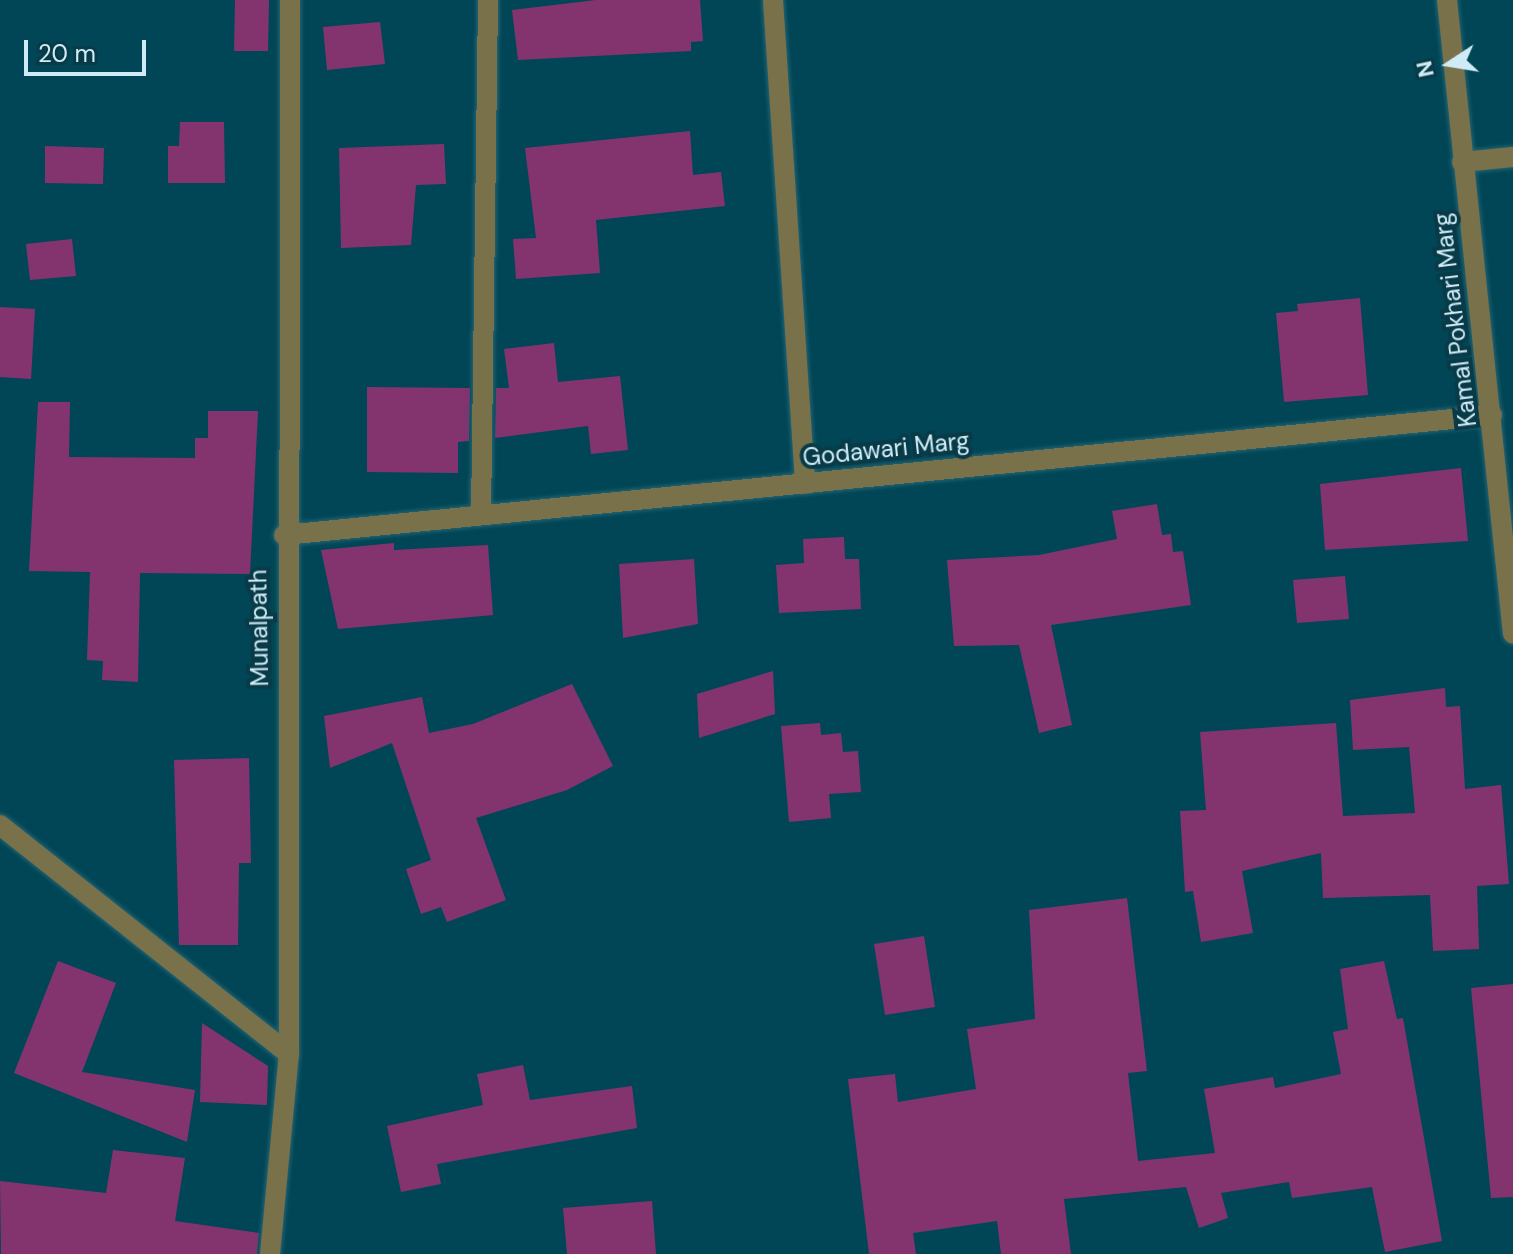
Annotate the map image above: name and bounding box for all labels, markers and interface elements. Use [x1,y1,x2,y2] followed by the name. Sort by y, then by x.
[28,24,150,74] scale bar
[1409,24,1489,104] north arrow
[38,38,96,69] text: 20 m
[1409,58,1441,80] text: N
[1428,211,1482,429] street label: Kamal Pokhari Marg
[801,426,971,472] street label: Godawari Marg
[244,569,274,687] street label: Munalpath

